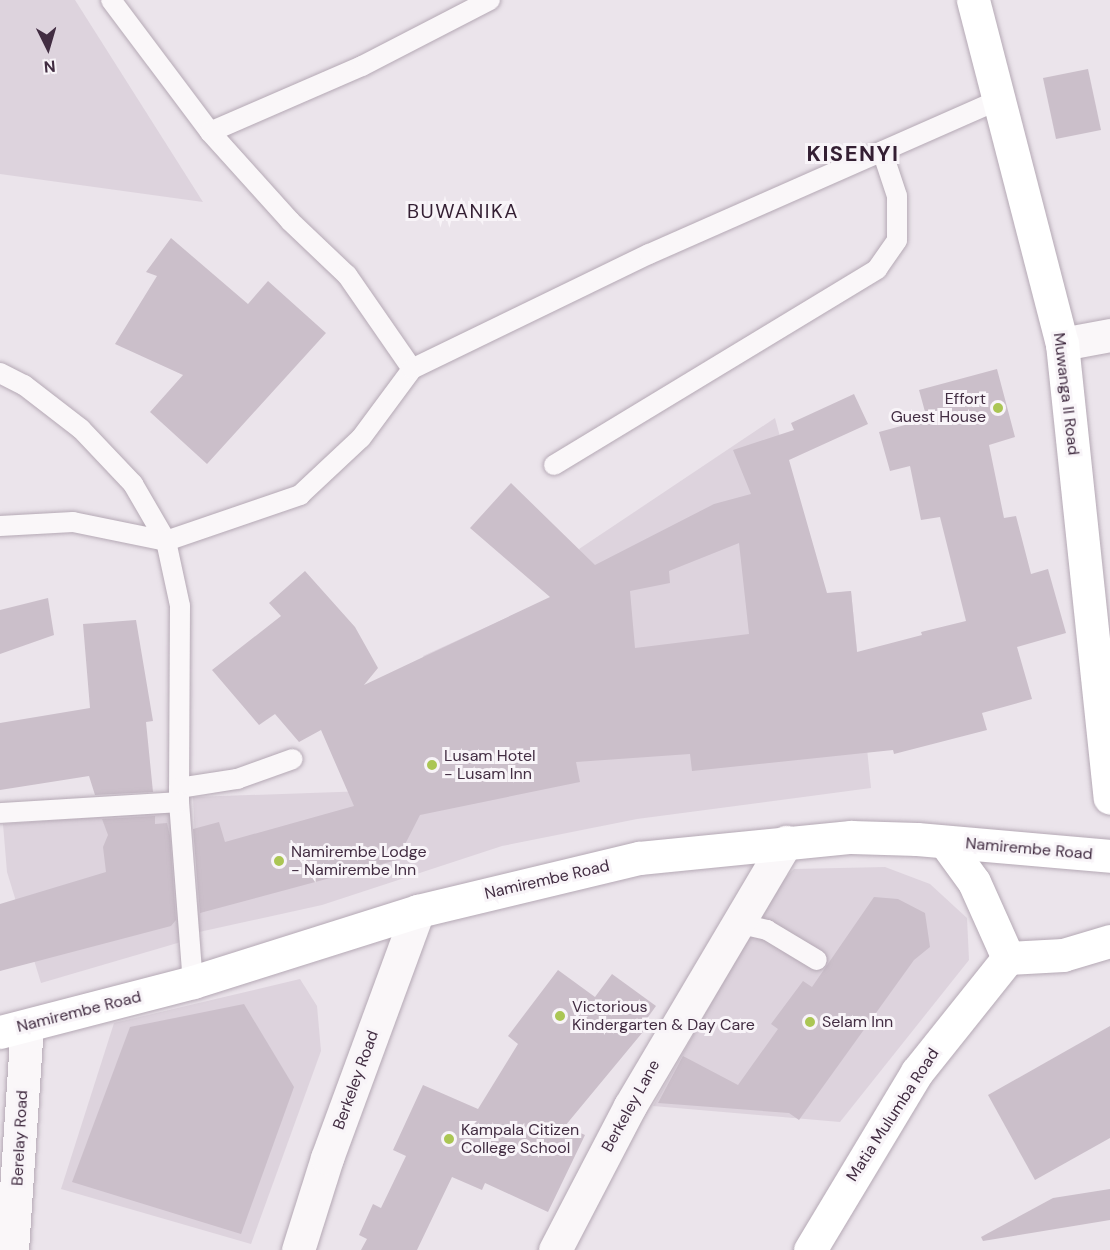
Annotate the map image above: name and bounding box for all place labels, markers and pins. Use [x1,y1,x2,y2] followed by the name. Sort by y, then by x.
[891,389,986,427] place label: Effort Guest House
[991,401,1005,415] marker: Effort Guest House
[444,746,536,784] place label: Lusam Hotel - Lusam Inn
[425,758,439,772] marker: Lusam Hotel - Lusam Inn
[291,842,426,880] place label: Namirembe Lodge - Namirembe Inn
[272,854,286,868] marker: Namirembe Lodge - Namirembe Inn
[572,997,755,1035] place label: Victorious Kindergarten & Day Care
[553,1009,567,1023] marker: Victorious Kindergarten & Day Care
[822,1012,893,1032] place label: Selam Inn
[803,1015,817,1029] marker: Selam Inn
[461,1120,579,1158] place label: Kampala Citizen College School
[442,1132,456,1146] marker: Kampala Citizen College School

